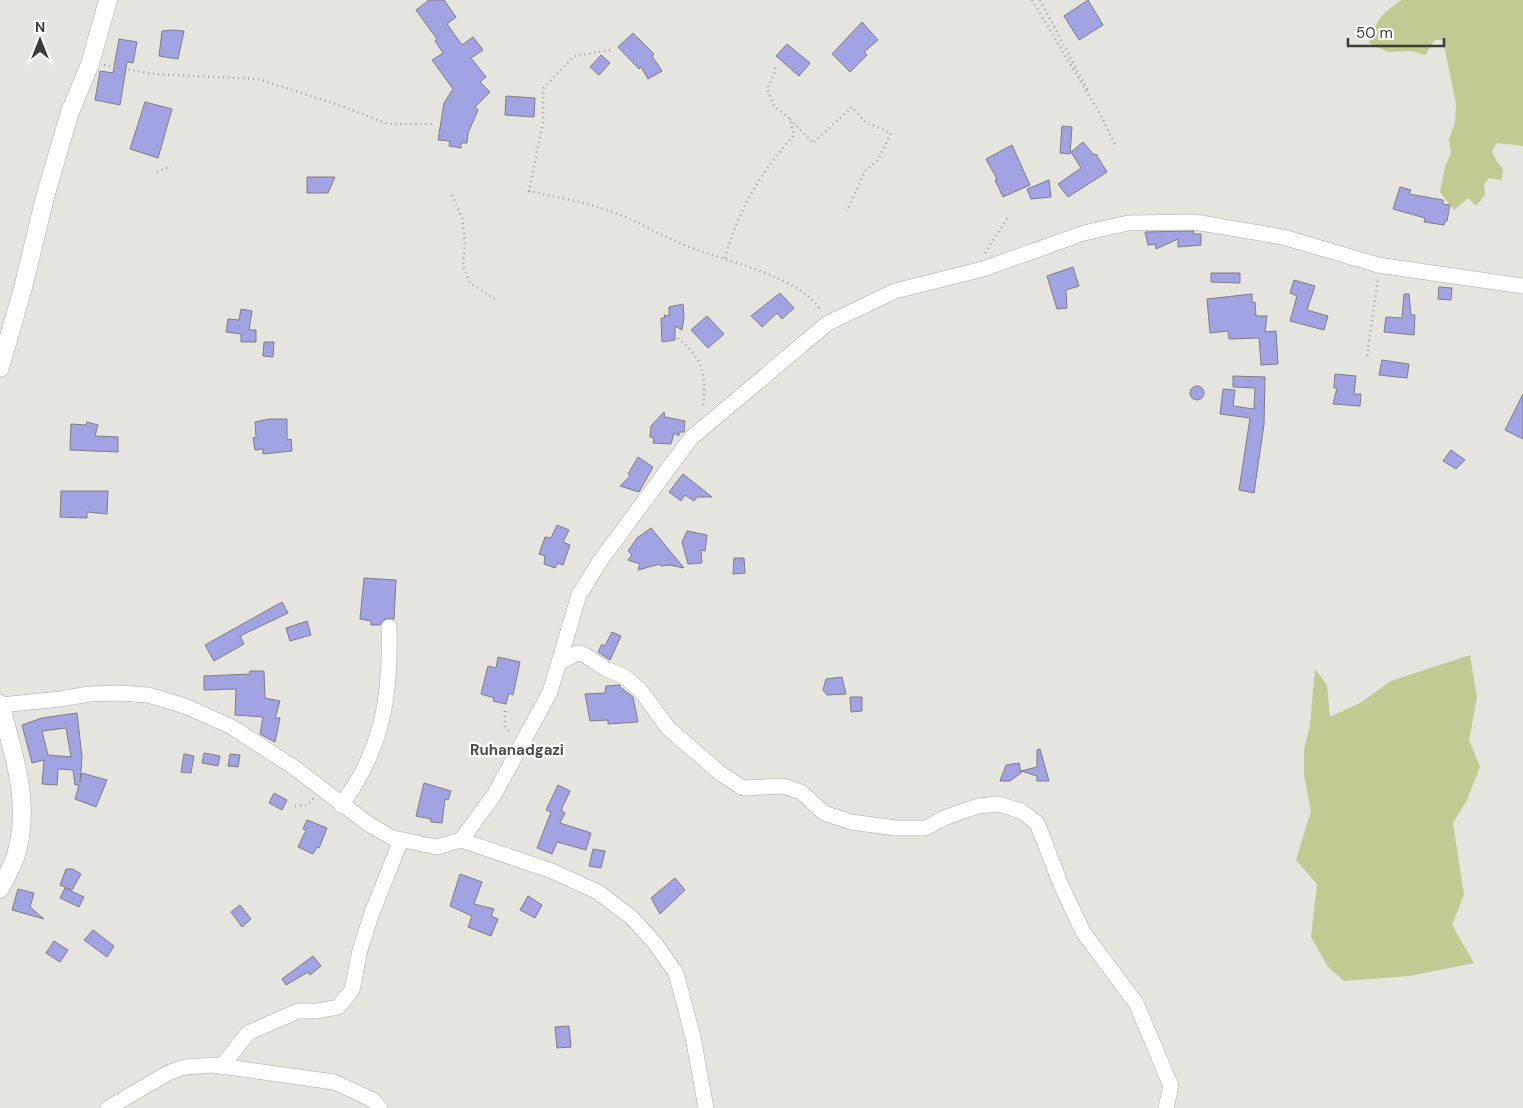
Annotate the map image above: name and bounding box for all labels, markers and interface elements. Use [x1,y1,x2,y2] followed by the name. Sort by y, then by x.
[15,15,65,65] north arrow
[1348,15,1444,47] scale bar
[35,18,45,36] text: N
[1356,23,1393,43] text: 50 m
[470,740,564,760] district label: Ruhanadgazi

